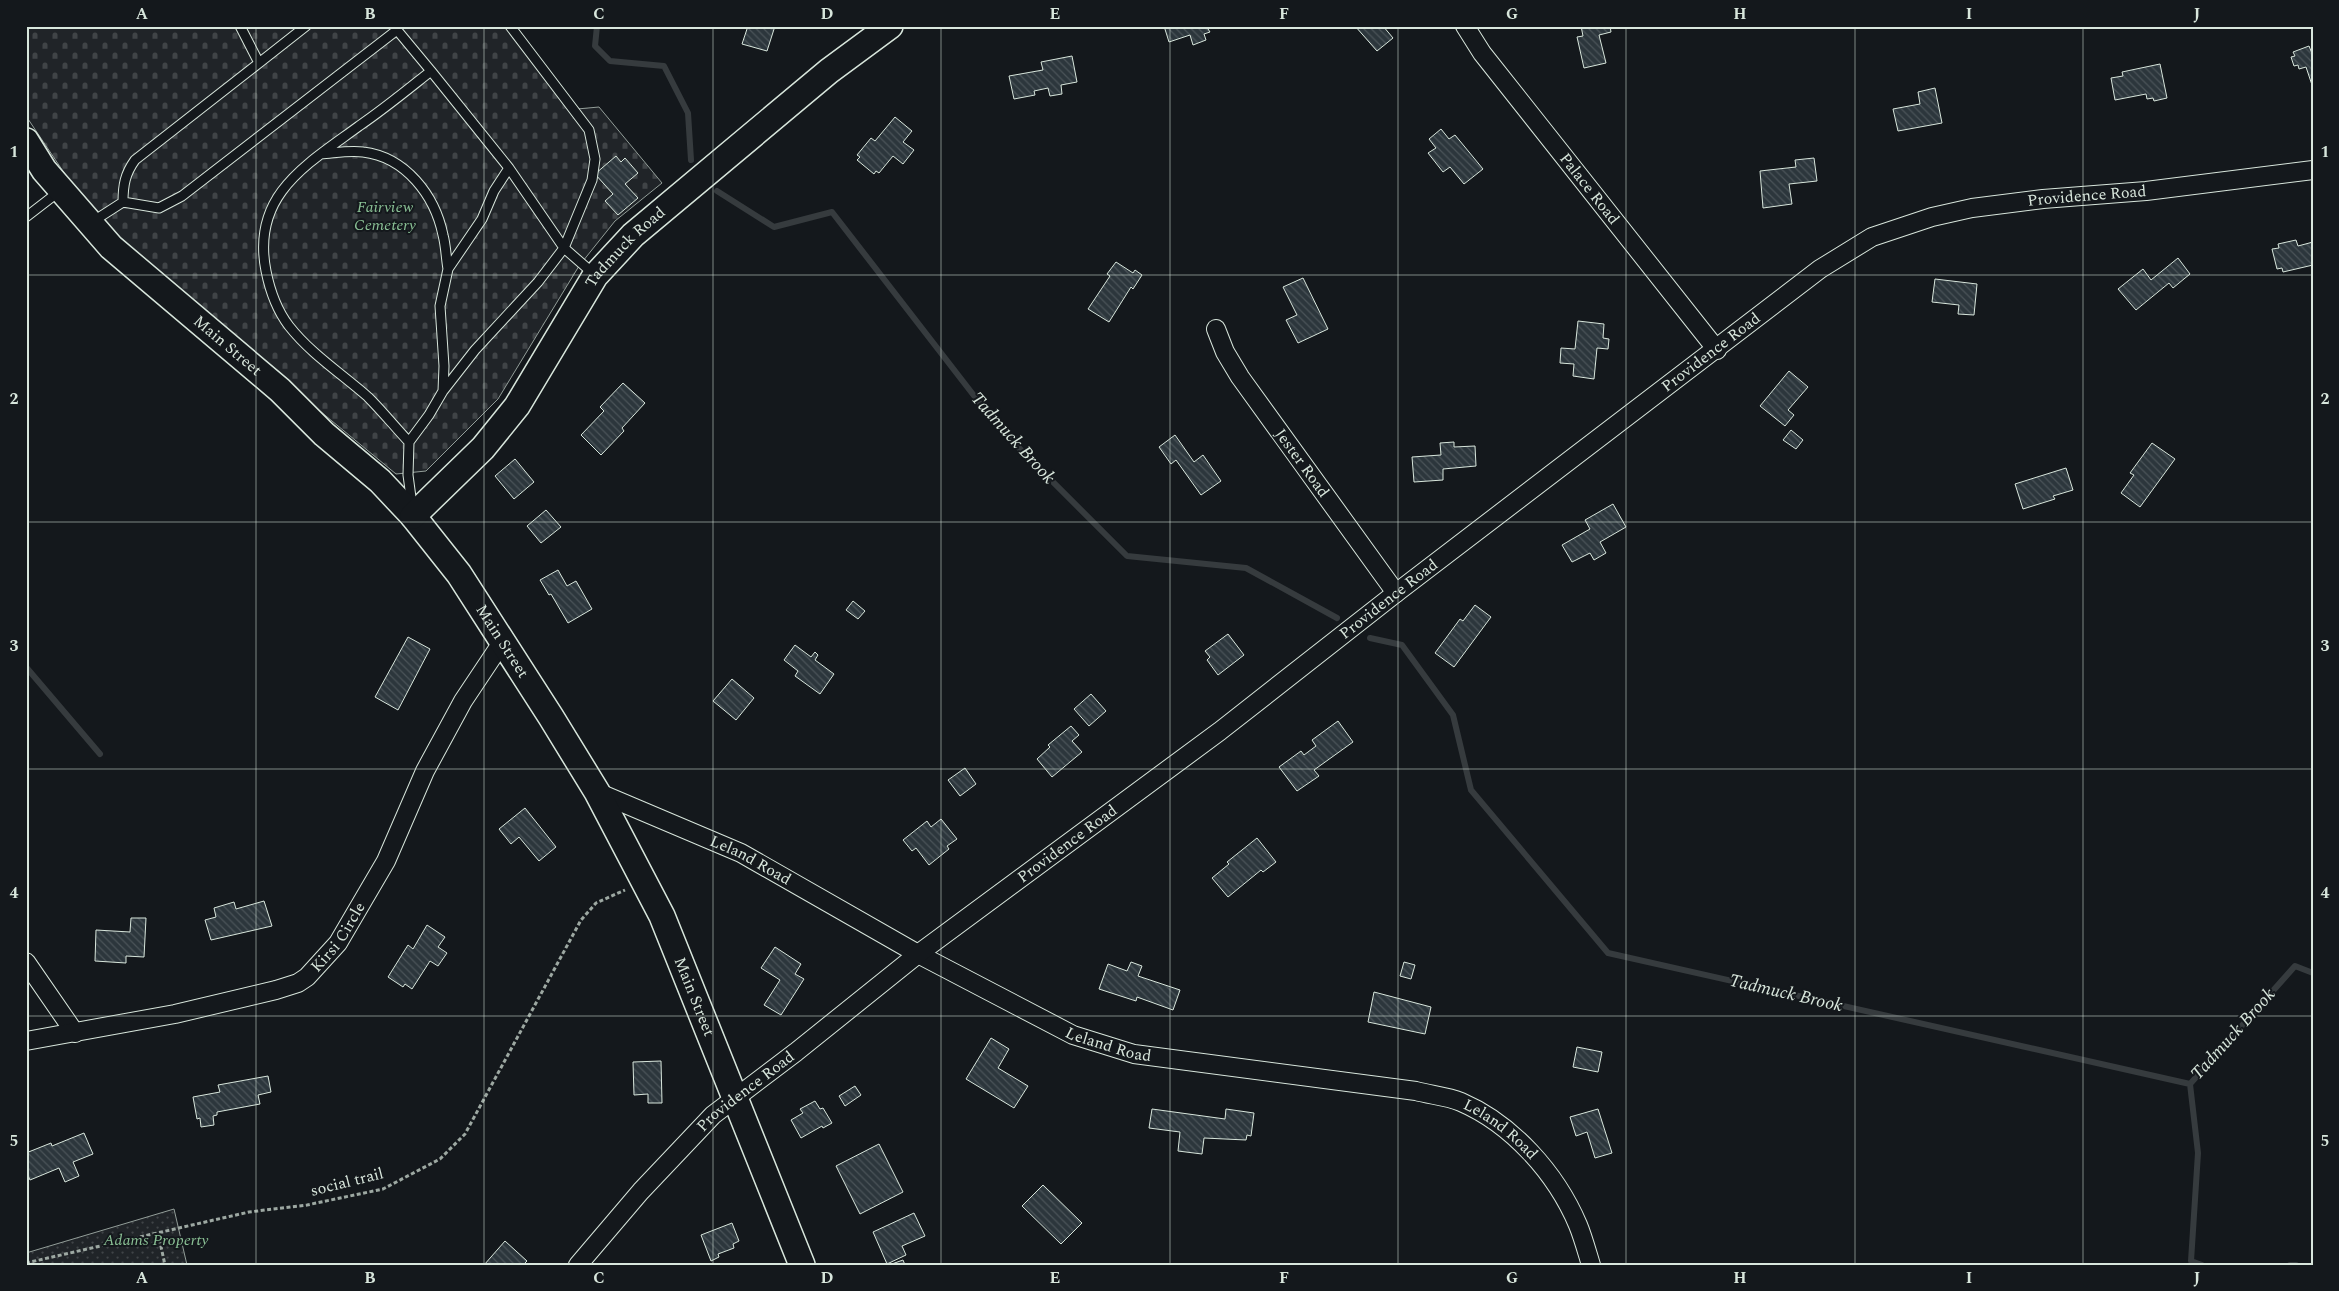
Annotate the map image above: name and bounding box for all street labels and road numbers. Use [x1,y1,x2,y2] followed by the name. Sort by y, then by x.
[1553,148,1625,230] street label: Palace Road
[2026,179,2147,213] street label: Providence Road
[579,201,671,292] street label: Tadmuck Road
[1656,307,1766,398] street label: Providence Road
[188,310,268,382] street label: Main Street
[1269,423,1335,503] street label: Jester Road
[1334,553,1443,645] street label: Providence Road
[470,600,535,683] street label: Main Street
[1012,799,1122,889] street label: Providence Road
[706,829,796,891] street label: Leland Road
[305,897,371,978] street label: Kirsi Circle
[668,953,721,1040] street label: Main Street
[1061,1021,1153,1068] street label: Leland Road
[691,1045,800,1137] street label: Providence Road
[1459,1093,1544,1165] street label: Leland Road
[308,1161,386,1203] street label: social trail

